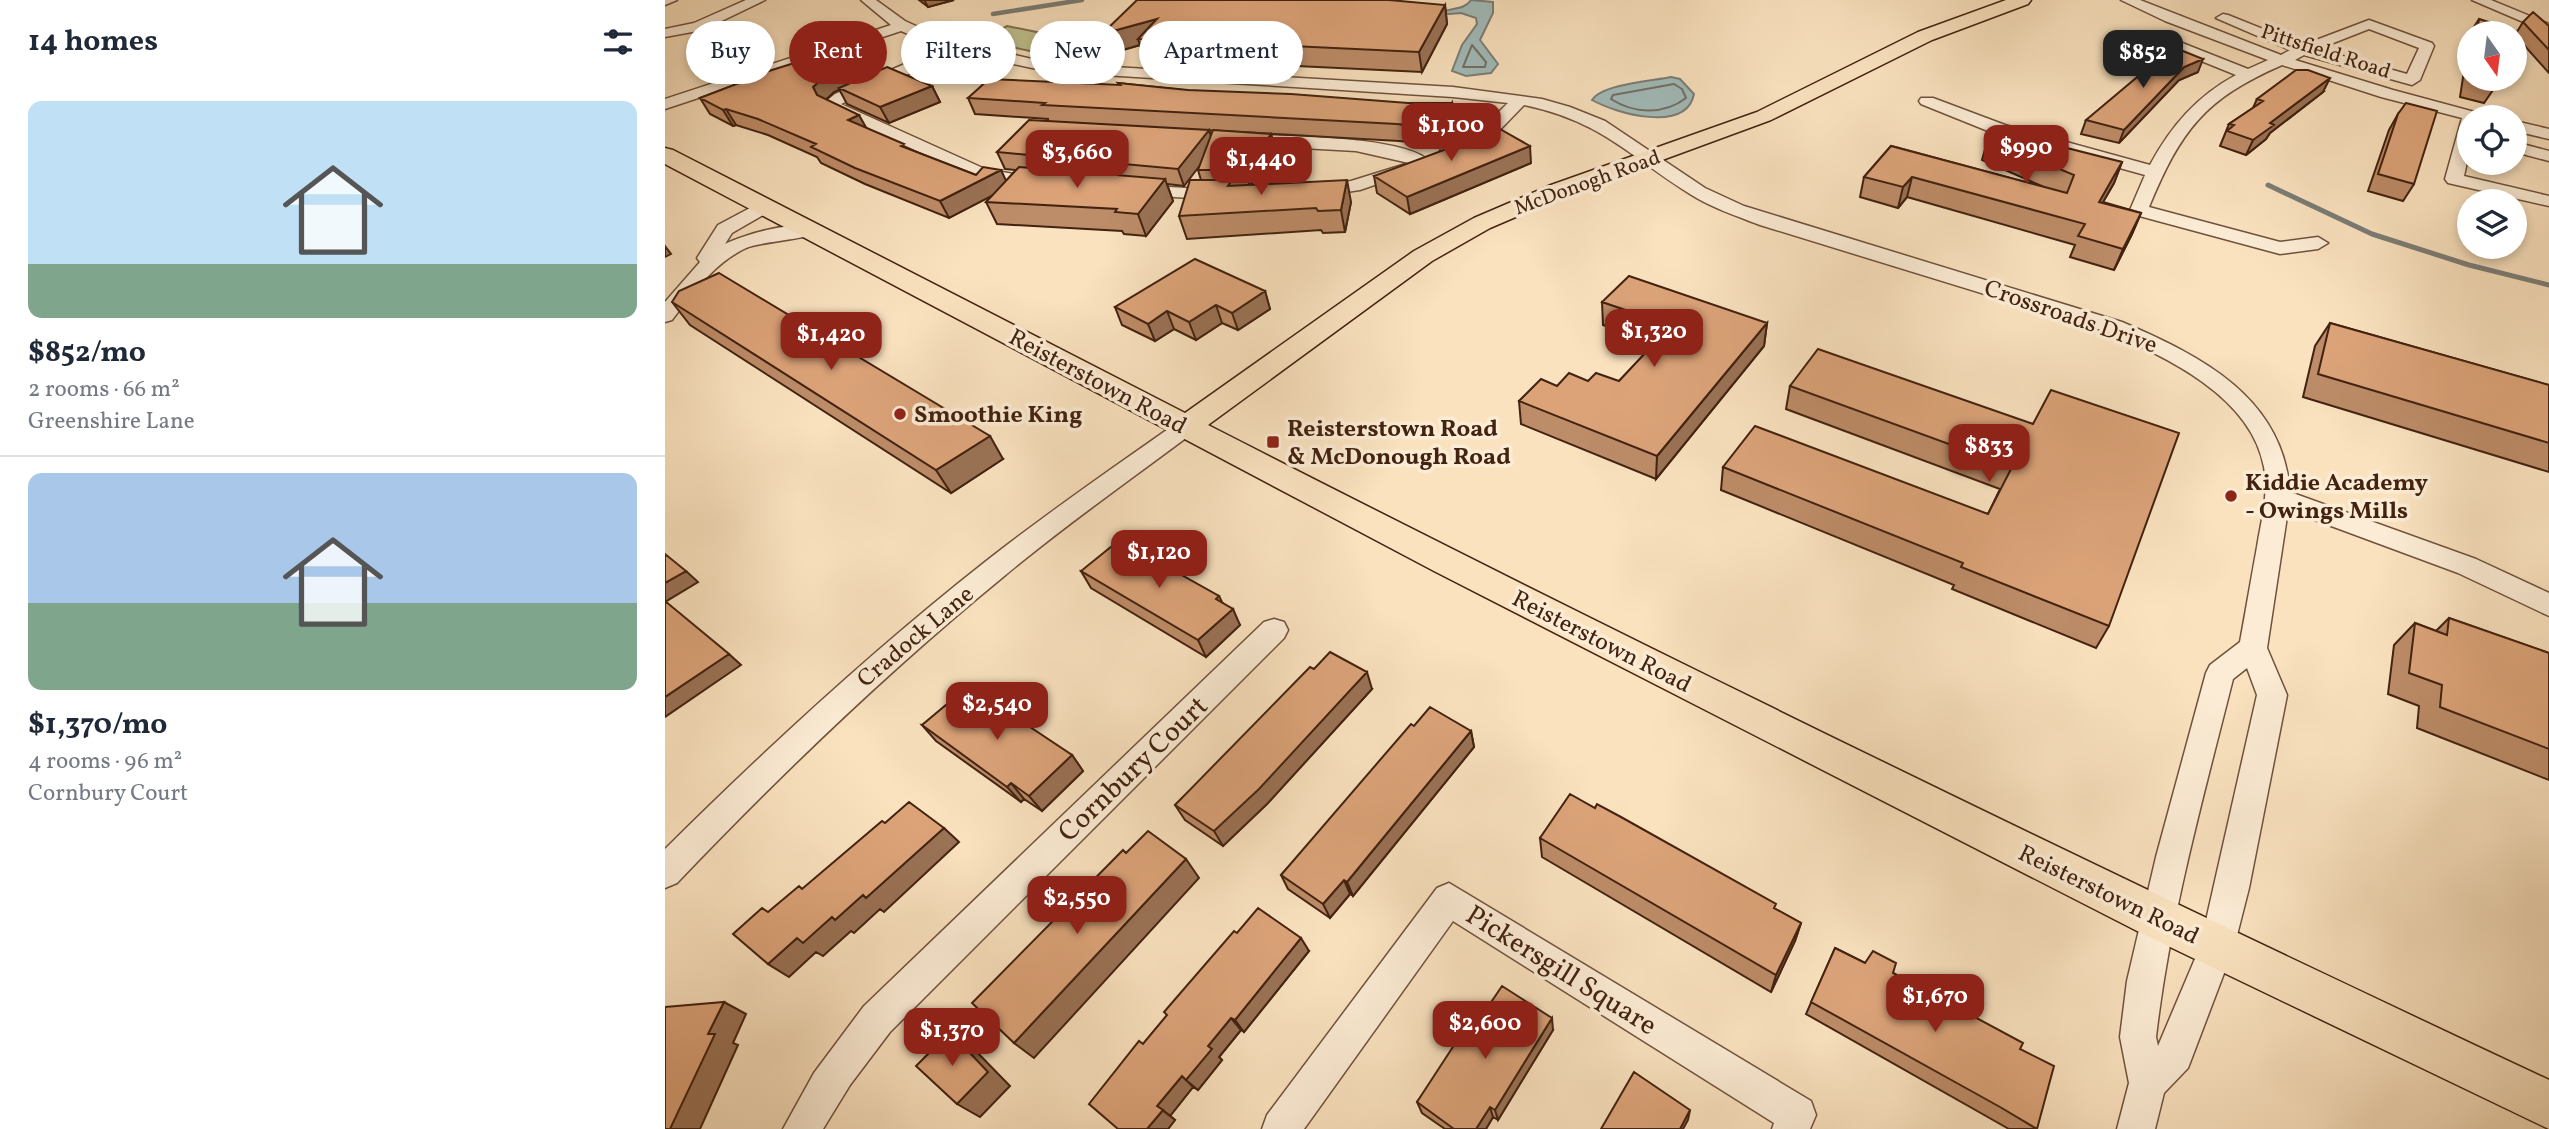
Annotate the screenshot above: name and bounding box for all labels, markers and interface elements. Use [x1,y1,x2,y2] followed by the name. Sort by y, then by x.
[2257,18,2394,87] street label: Pittsfield Road
[28,21,158,63] text: 14 homes
[686,21,775,84] chip: Buy
[789,21,887,84] chip: Rent
[901,21,1016,84] chip: Filters
[1030,21,1125,84] chip: New
[1139,21,1303,84] chip: Apartment
[2457,21,2527,91] north arrow
[2457,21,2527,259] map controls
[599,23,637,61] icon: filters
[2102,31,2184,90] pin: $852
[2119,37,2167,69] text: $852
[1394,104,1508,163] pin: $1,100
[2457,105,2527,175] button: locate
[1418,110,1484,142] text: $1,100
[1985,125,2067,185] pin: $990
[1020,130,1134,190] pin: $3,660
[2000,132,2052,164] text: $990
[1042,137,1112,169] text: $3,660
[1204,138,1318,197] pin: $1,440
[1226,144,1296,176] text: $1,440
[1510,144,1665,223] street label: McDonogh Road
[270,147,396,273] icon: home
[2457,189,2527,259] button: layers
[1979,272,2161,363] street label: Crossroads Drive
[1597,310,1711,369] pin: $1,320
[774,312,888,372] pin: $1,420
[1621,316,1687,348] text: $1,320
[797,319,865,351] text: $1,420
[1002,321,1192,444] street label: Reisterstown Road
[28,332,146,374] text: $852/mo
[28,374,180,406] text: 2 rooms · 66 m²
[914,399,1082,433] place label: Smoothie King
[28,406,195,438] text: Greenshire Lane
[892,406,908,422] marker: Smoothie King
[1287,413,1511,475] place label: Reisterstown Road & McDonough Road
[1948,424,2030,484] pin: $833
[1965,431,2013,463] text: $833
[1265,434,1281,450] marker: Reisterstown Road & McDonough Road
[2245,467,2429,529] place label: Kiddie Academy - Owings Mills
[2223,488,2239,504] marker: Kiddie Academy - Owings Mills
[270,519,396,645] icon: home
[1102,530,1216,590] pin: $1,120
[1127,537,1191,569] text: $1,120
[851,579,982,697] street label: Cradock Lane
[1505,583,1697,703] street label: Reisterstown Road
[940,682,1054,742] pin: $2,540
[1050,688,1217,852] street label: Cornbury Court
[962,689,1032,721] text: $2,540
[28,704,167,746] text: $1,370/mo
[28,746,182,778] text: 4 rooms · 96 m²
[28,778,188,810] text: Cornbury Court
[2012,837,2204,954] street label: Reisterstown Road
[1020,876,1134,936] pin: $2,550
[1043,883,1111,915] text: $2,550
[1458,897,1664,1046] street label: Pickersgill Square
[1878,974,1992,1034] pin: $1,670
[1902,981,1968,1013] text: $1,670
[1428,1002,1542,1061] pin: $2,600
[1449,1008,1521,1040] text: $2,600
[895,1009,1009,1068] pin: $1,370
[920,1015,984,1047] text: $1,370

